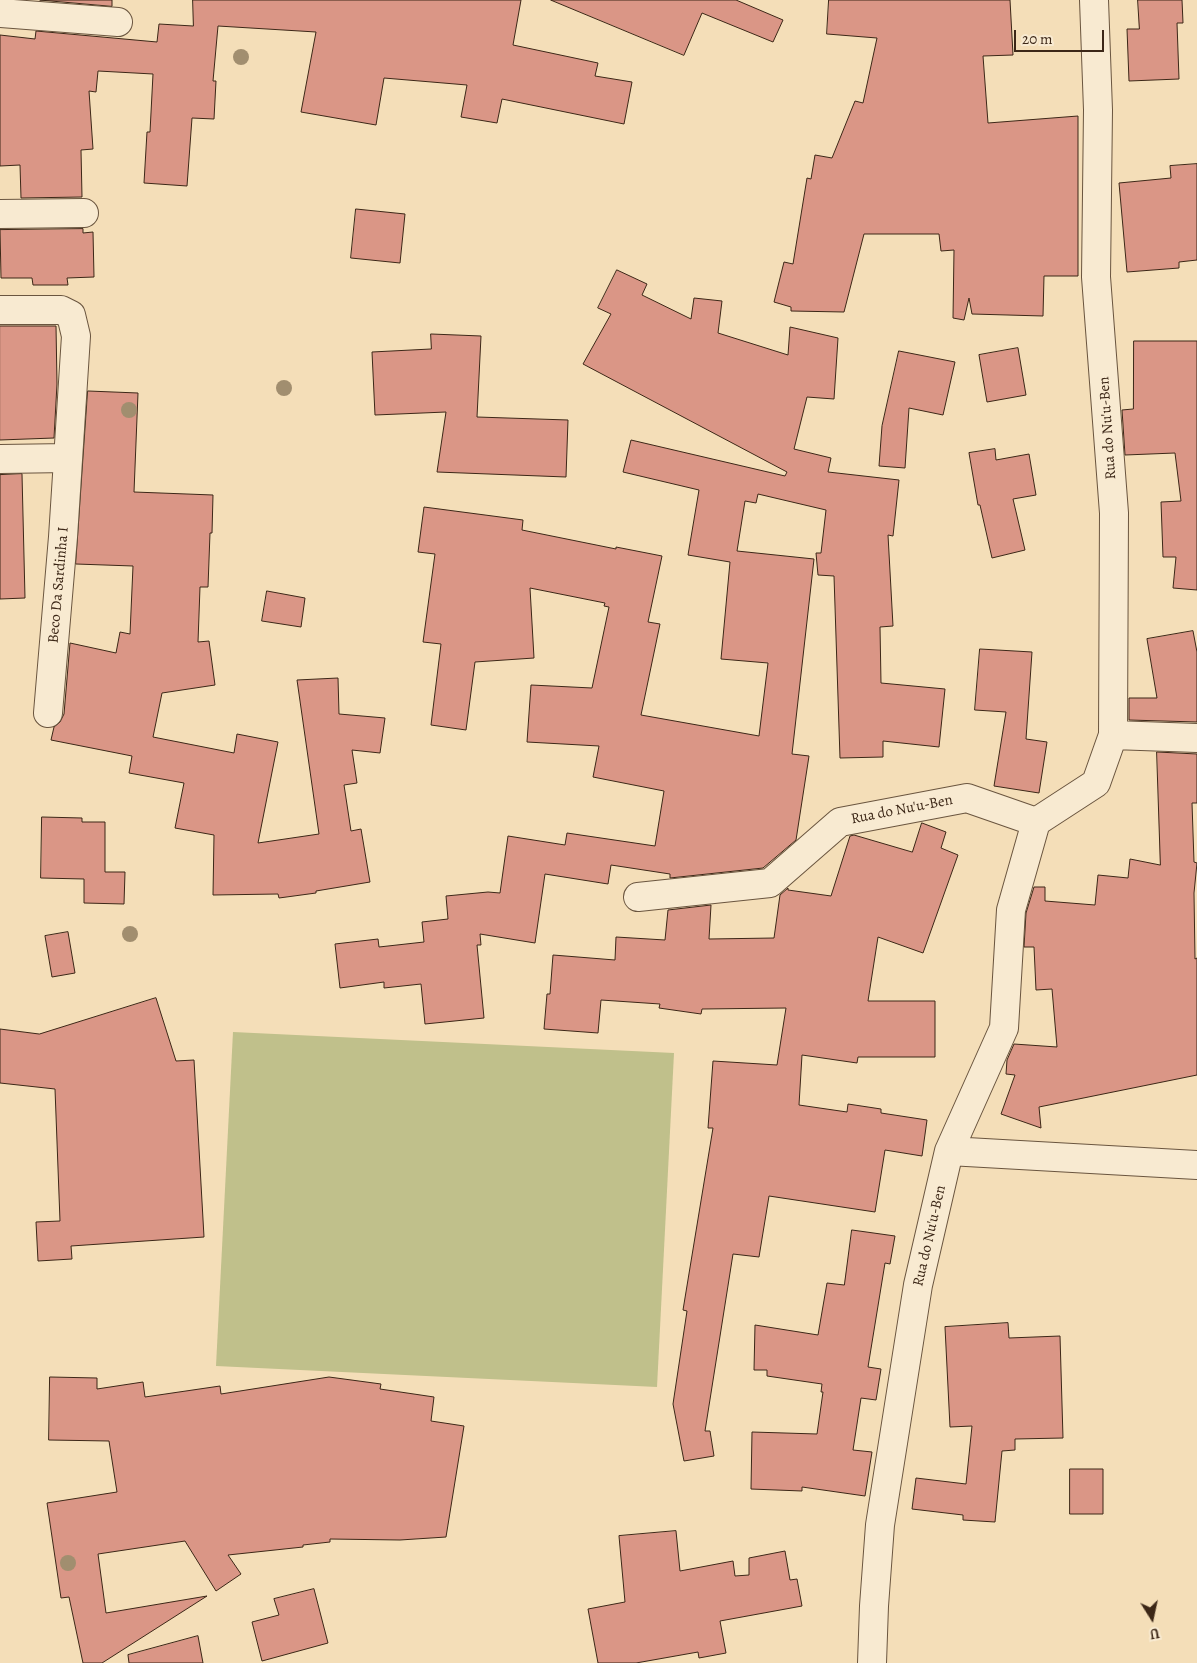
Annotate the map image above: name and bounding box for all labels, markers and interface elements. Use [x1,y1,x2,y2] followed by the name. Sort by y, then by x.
[1017,20,1107,52] scale bar
[1022,29,1053,49] text: 20 m
[1095,376,1121,480] street label: Rua do Nu'u-Ben
[45,526,73,644] street label: Beco Da Sardinha I
[850,791,954,829] street label: Rua do Nu'u-Ben
[910,1184,950,1288] street label: Rua do Nu'u-Ben
[1127,1593,1177,1643] north arrow
[1149,1623,1161,1643] text: U

